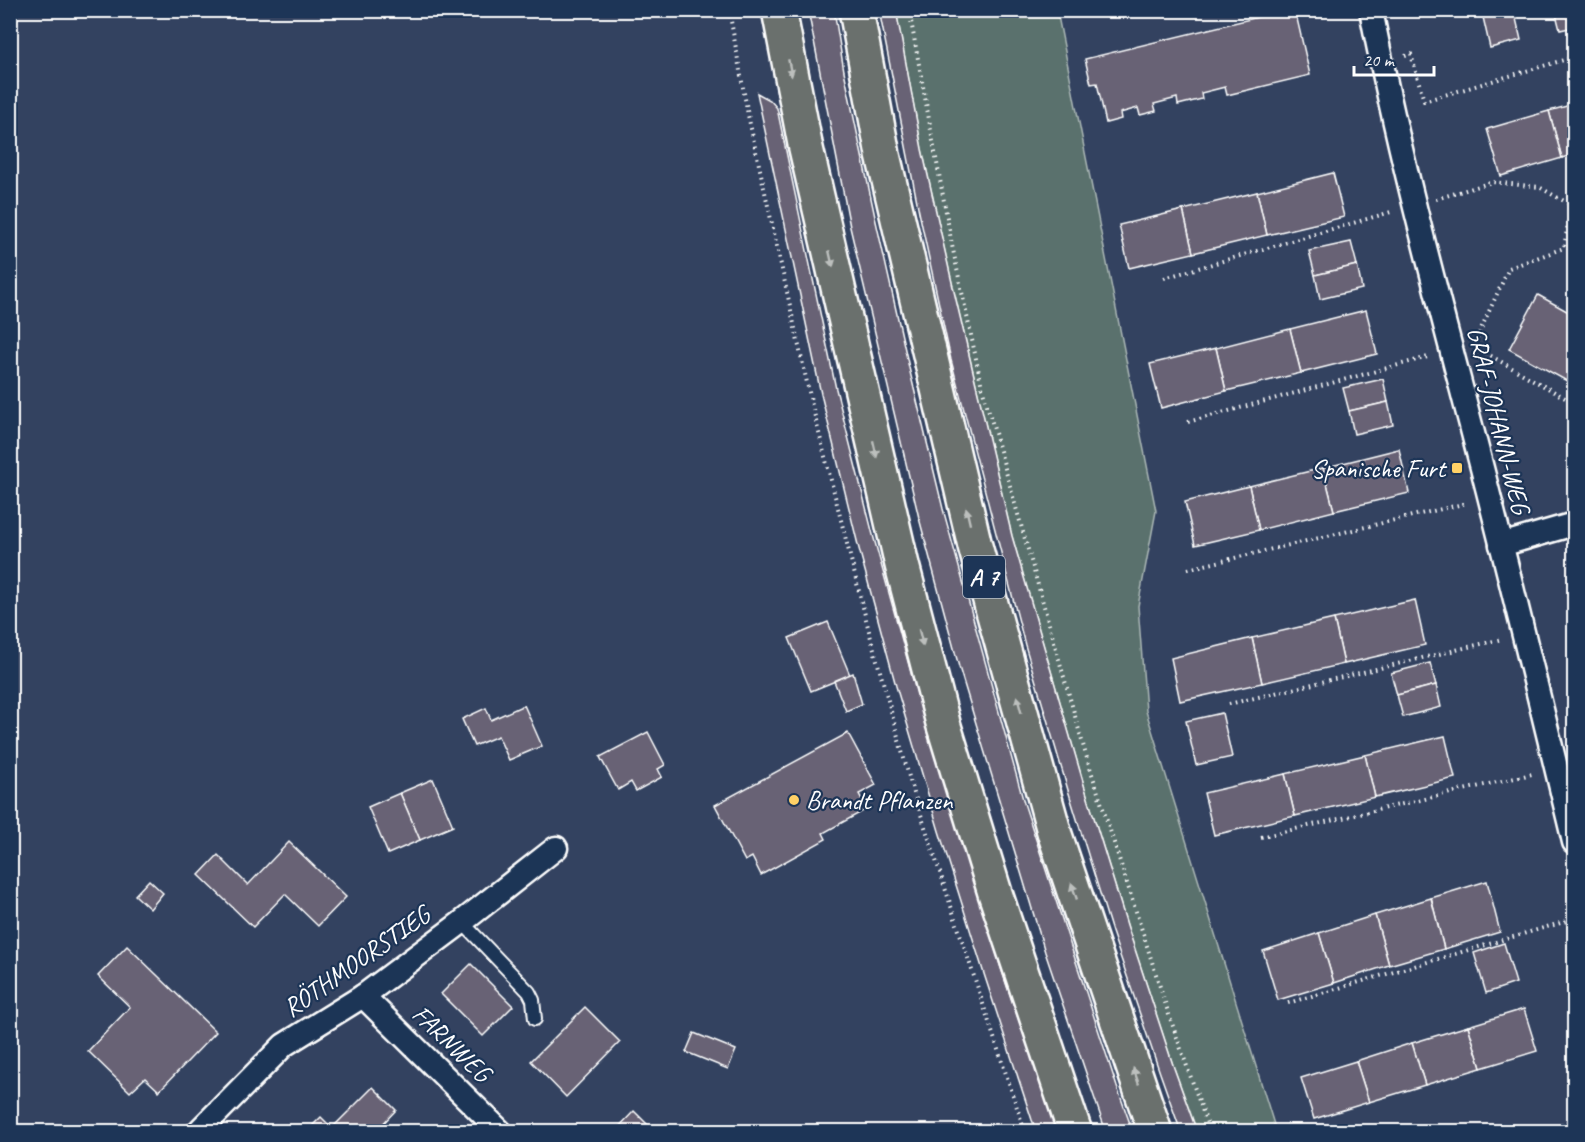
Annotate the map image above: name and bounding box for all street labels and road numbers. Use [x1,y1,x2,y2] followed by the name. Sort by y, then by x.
[1459,323,1538,520] street label: GRAF-JOHANN-WEG
[963,556,1005,598] road number: A 7
[276,897,439,1024] street label: RÖTHMOORSTIEG
[405,998,500,1091] street label: FARNWEG

